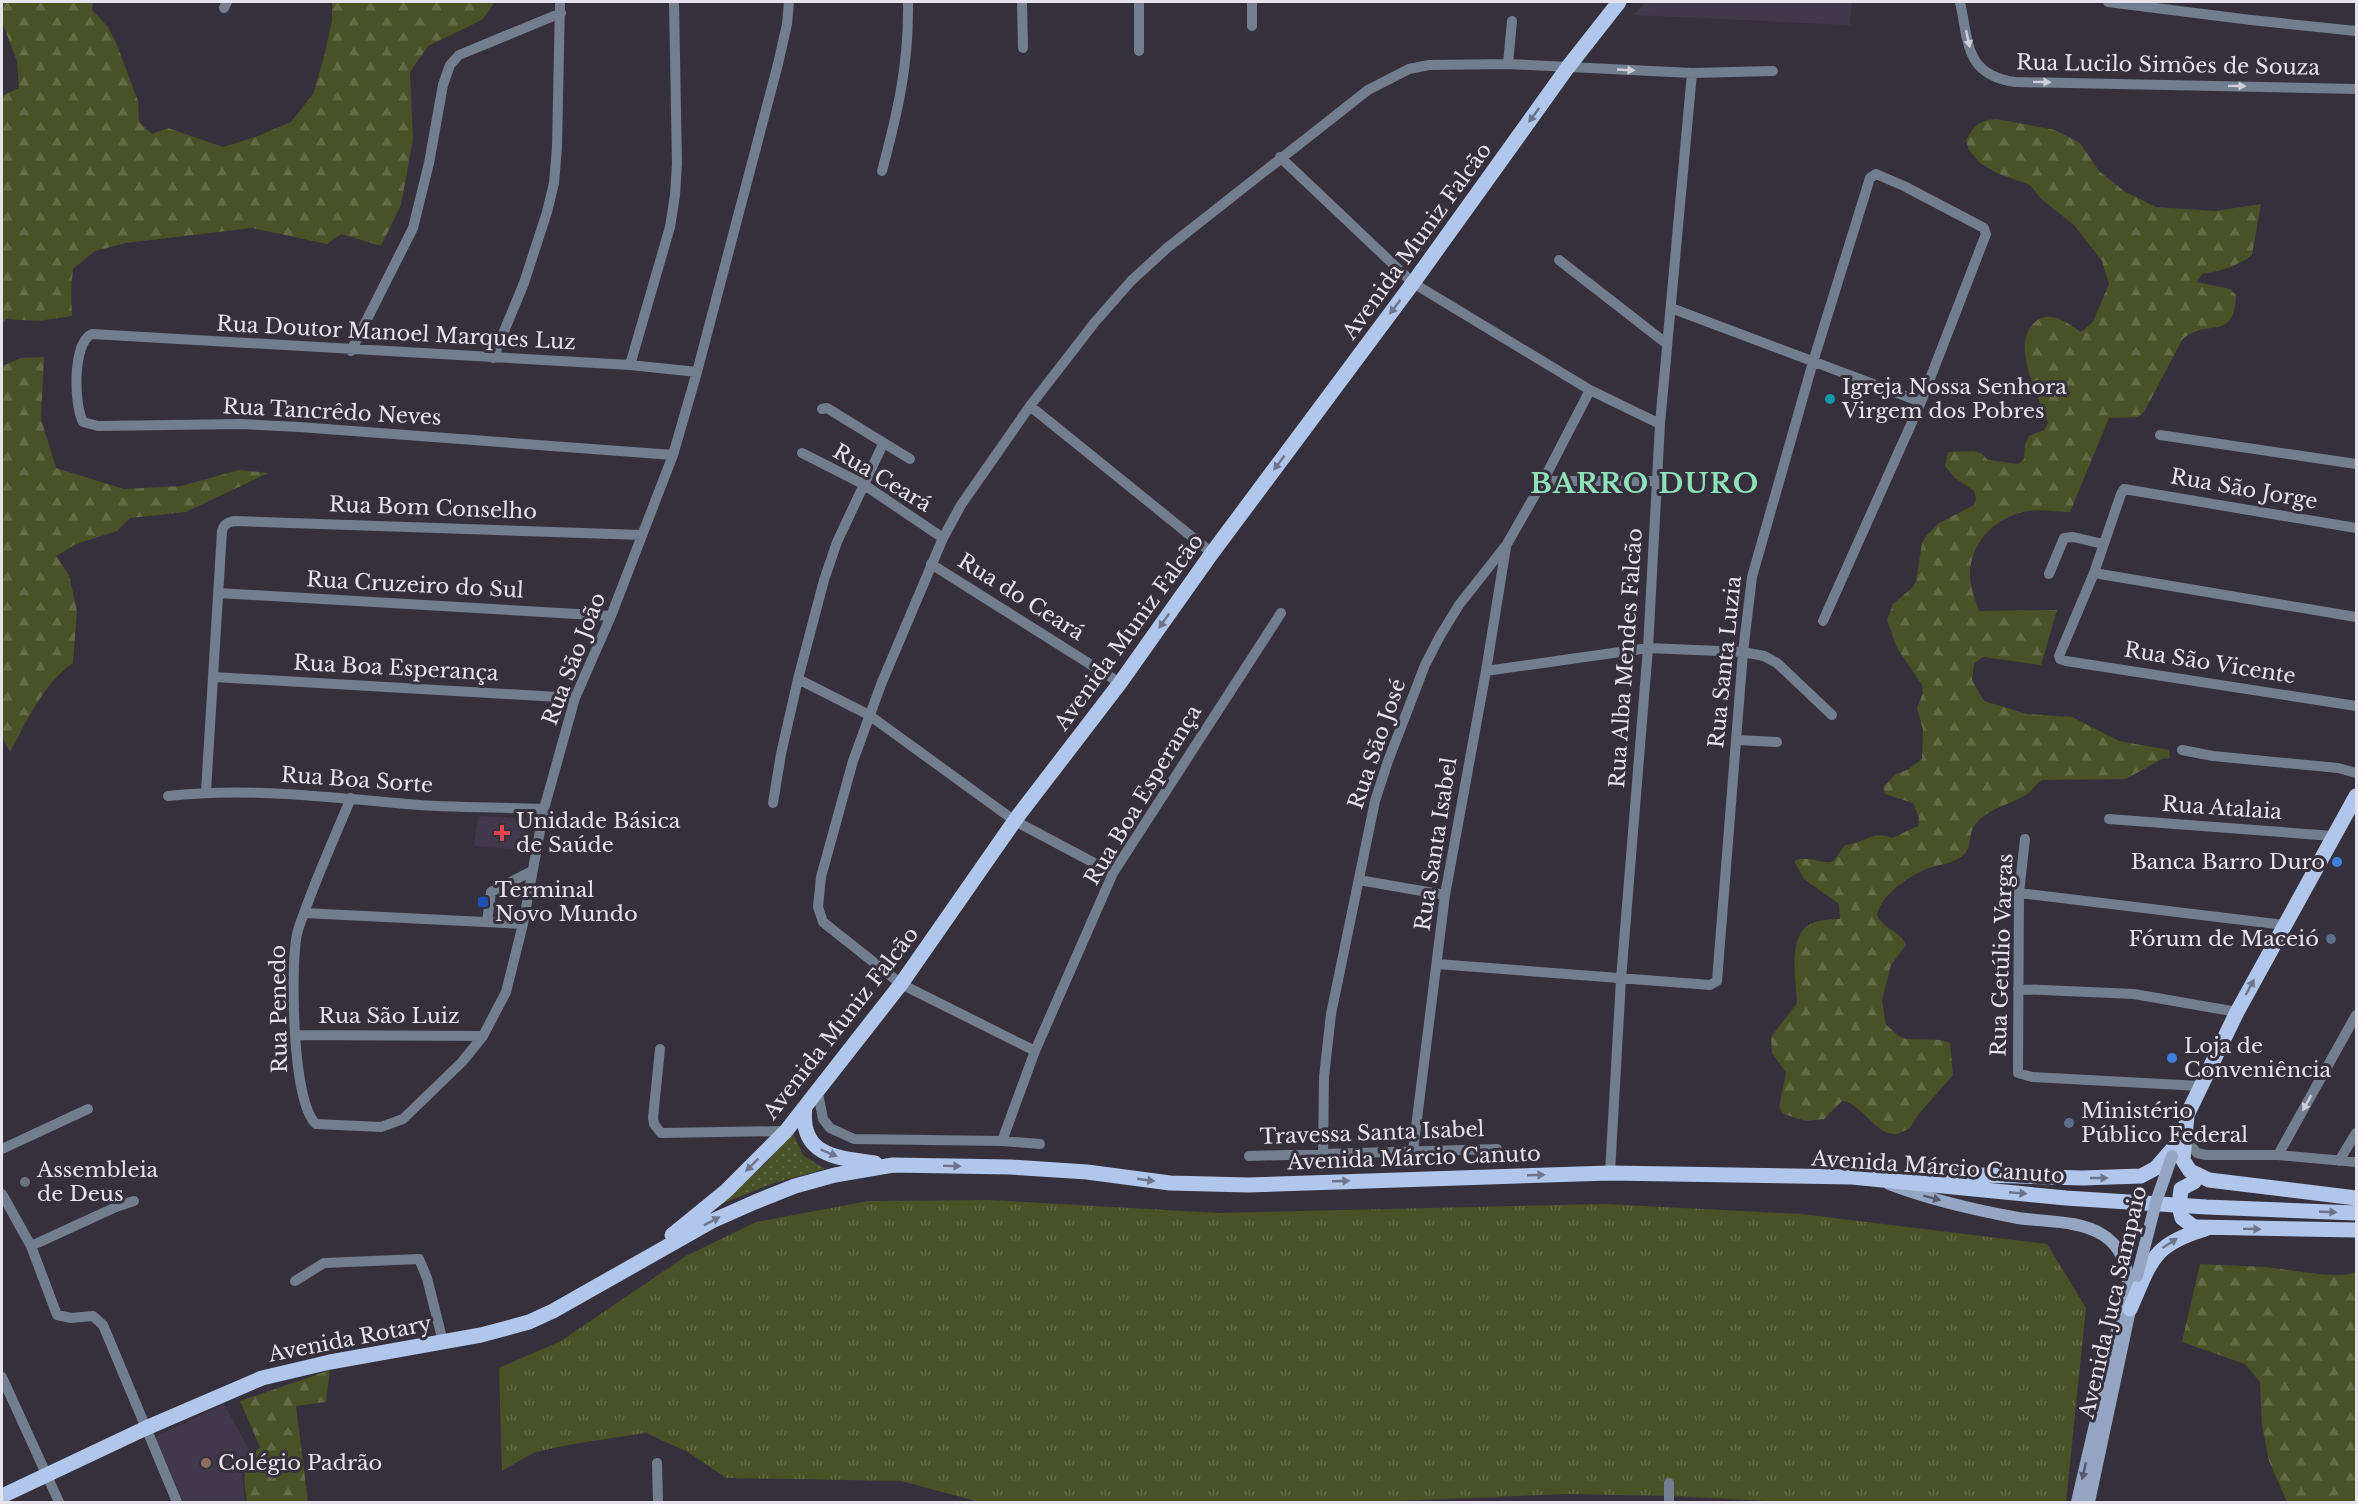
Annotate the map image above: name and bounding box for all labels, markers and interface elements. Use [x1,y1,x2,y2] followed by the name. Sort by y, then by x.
[1964,30,1973,49] one-way arrow
[2016,49,2321,81] street label: Rua Lucilo Simões de Souza
[1617,65,1636,74] one-way arrow
[2032,77,2051,87] one-way arrow
[2227,81,2246,91] one-way arrow
[1528,106,1540,122] one-way arrow
[1336,138,1497,345] street label: Avenida Muniz Falcão
[1389,298,1401,314] one-way arrow
[216,311,576,355] street label: Rua Doutor Manoel Marques Luz
[1841,374,2067,424] place label: Igreja Nossa Senhora Virgem dos Pobres
[1823,392,1837,406] marker: Igreja Nossa Senhora Virgem dos Pobres
[222,393,442,431] street label: Rua Tancrêdo Neves
[828,438,936,518] street label: Rua Ceará
[1273,456,1285,471] one-way arrow
[2168,463,2320,515] street label: Rua São Jorge
[1530,467,1760,500] district label: BARRO DURO
[329,491,537,525] street label: Rua Bom Conselho
[1604,527,1648,789] street label: Rua Alba Mendes Falcão
[1048,529,1209,736] street label: Avenida Muniz Falcão
[953,548,1089,646] street label: Rua do Ceará
[306,566,525,604] street label: Rua Cruzeiro do Sul
[1703,574,1747,749] street label: Rua Santa Luzia
[537,589,611,729] street label: Rua São João
[1159,613,1170,629] one-way arrow
[2122,637,2298,689] street label: Rua São Vicente
[293,650,500,686] street label: Rua Boa Esperança
[1343,675,1411,813] street label: Rua São José
[1079,700,1207,890] street label: Rua Boa Esperança
[1409,755,1463,933] street label: Rua Santa Isabel
[280,762,434,798] street label: Rua Boa Sorte
[2161,791,2283,825] street label: Rua Atalaia
[516,808,681,858] place label: Unidade Básica de Saúde
[493,824,511,842] marker: Unidade Básica de Saúde
[2131,849,2325,875] place label: Banca Barro Duro
[1985,853,2019,1057] street label: Rua Getúlio Vargas
[2330,855,2344,869] marker: Banca Barro Duro
[495,877,638,927] place label: Terminal Novo Mundo
[476,895,490,909] marker: Terminal Novo Mundo
[757,922,924,1125] street label: Avenida Muniz Falcão
[2128,926,2319,952] place label: Fórum de Maceió
[2324,932,2338,946] marker: Fórum de Maceió
[265,945,293,1073] street label: Rua Penedo
[2245,979,2255,996] one-way arrow
[318,1003,460,1029] street label: Rua São Luiz
[2184,1033,2332,1083] place label: Loja de Conveniência
[2165,1051,2179,1065] marker: Loja de Conveniência
[2302,1095,2312,1112] one-way arrow
[2081,1098,2248,1148] place label: Ministério Público Federal
[1259,1116,1485,1150] street label: Travessa Santa Isabel
[2062,1116,2076,1130] marker: Ministério Público Federal
[1286,1141,1541,1175] street label: Avenida Márcio Canuto
[1809,1145,2066,1189] street label: Avenida Márcio Canuto
[820,1149,838,1158] one-way arrow
[36,1157,159,1207] place label: Assembleia de Deus
[745,1157,759,1171] one-way arrow
[942,1161,961,1171] one-way arrow
[1526,1171,1545,1180] one-way arrow
[2090,1173,2109,1183] one-way arrow
[18,1175,32,1189] marker: Assembleia de Deus
[1137,1175,1156,1184] one-way arrow
[1331,1176,1350,1186] one-way arrow
[2073,1183,2152,1422] street label: Avenida Juca Sampaio
[2009,1188,2028,1198] one-way arrow
[1923,1193,1941,1203] one-way arrow
[2318,1208,2337,1217] one-way arrow
[703,1217,720,1226] one-way arrow
[2243,1224,2262,1234] one-way arrow
[2162,1237,2178,1249] one-way arrow
[265,1310,434,1368] street label: Avenida Rotary
[218,1450,382,1476] place label: Colégio Padrão
[199,1456,213,1470] marker: Colégio Padrão
[2079,1462,2089,1481] one-way arrow

